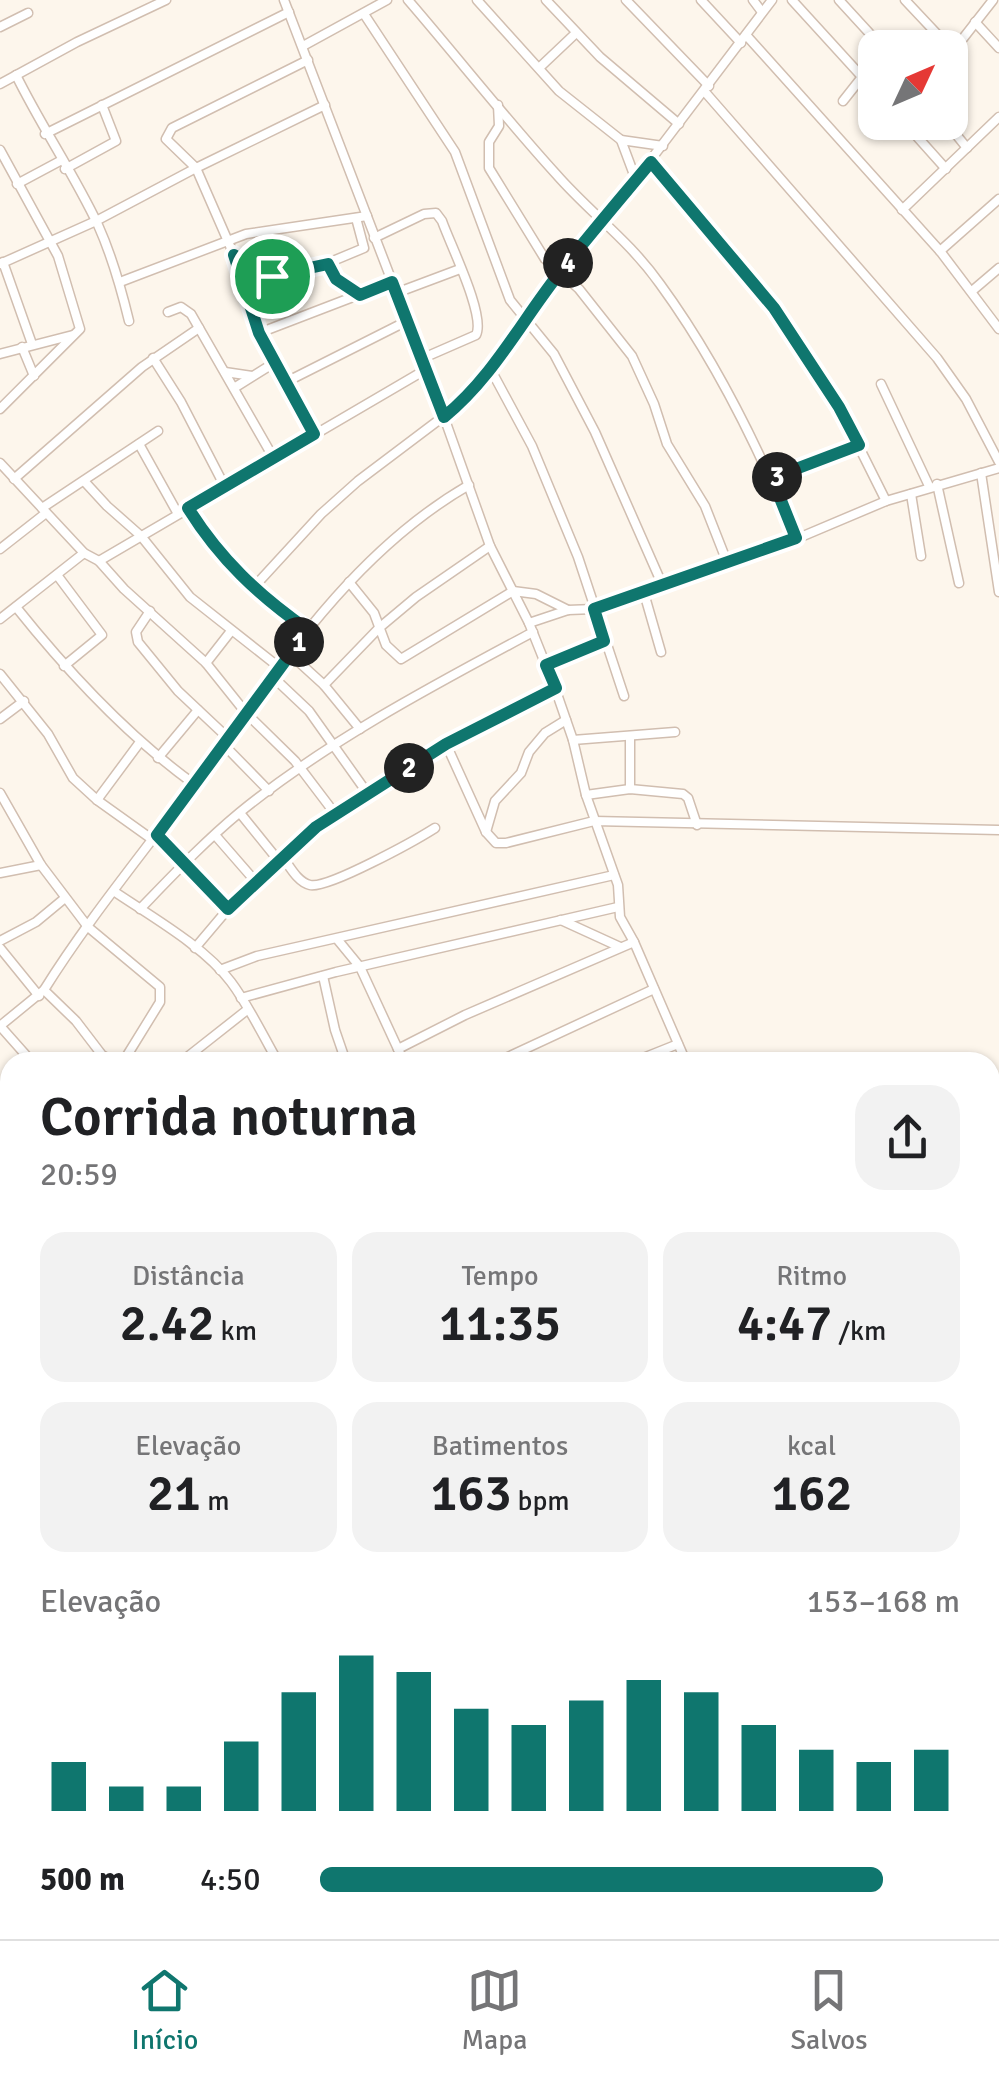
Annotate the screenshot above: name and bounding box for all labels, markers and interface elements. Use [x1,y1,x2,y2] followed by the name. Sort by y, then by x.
[858,30,968,140] north arrow
[858,30,968,140] map controls
[230,234,315,319] pin
[543,238,593,288] pin: 4
[560,246,576,280] text: 4
[245,249,300,304] icon: arrive
[752,452,802,502] pin: 3
[769,460,785,494] text: 3
[274,617,324,667] pin: 1
[291,625,307,659] text: 1
[384,743,434,793] pin: 2
[401,751,417,785] text: 2
[40,1083,418,1151] text: Corrida noturna
[855,1085,960,1190] button: share
[40,1155,118,1194] text: 20:59
[132,1259,245,1293] text: Distância
[461,1259,539,1293] text: Tempo
[776,1259,847,1293] text: Ritmo
[120,1293,214,1355] text: 2.42
[439,1293,561,1355] text: 11:35
[737,1293,832,1355] text: 4:47
[214,1314,257,1348] text: km
[832,1314,886,1348] text: /km
[135,1429,241,1463] text: Elevação
[432,1429,568,1463] text: Batimentos
[787,1429,836,1463] text: kcal
[147,1463,201,1525] text: 21
[430,1463,511,1525] text: 163
[771,1463,852,1525] text: 162
[201,1484,230,1518] text: m
[511,1484,570,1518] text: bpm
[40,1582,161,1621] text: Elevação
[807,1582,960,1621] text: 153–168 m
[40,1860,125,1899] text: 500 m
[200,1860,260,1899] text: 4:50
[132,1963,198,2057] tab: Início
[462,1963,527,2057] tab: Mapa
[791,1963,867,2057] tab: Salvos

